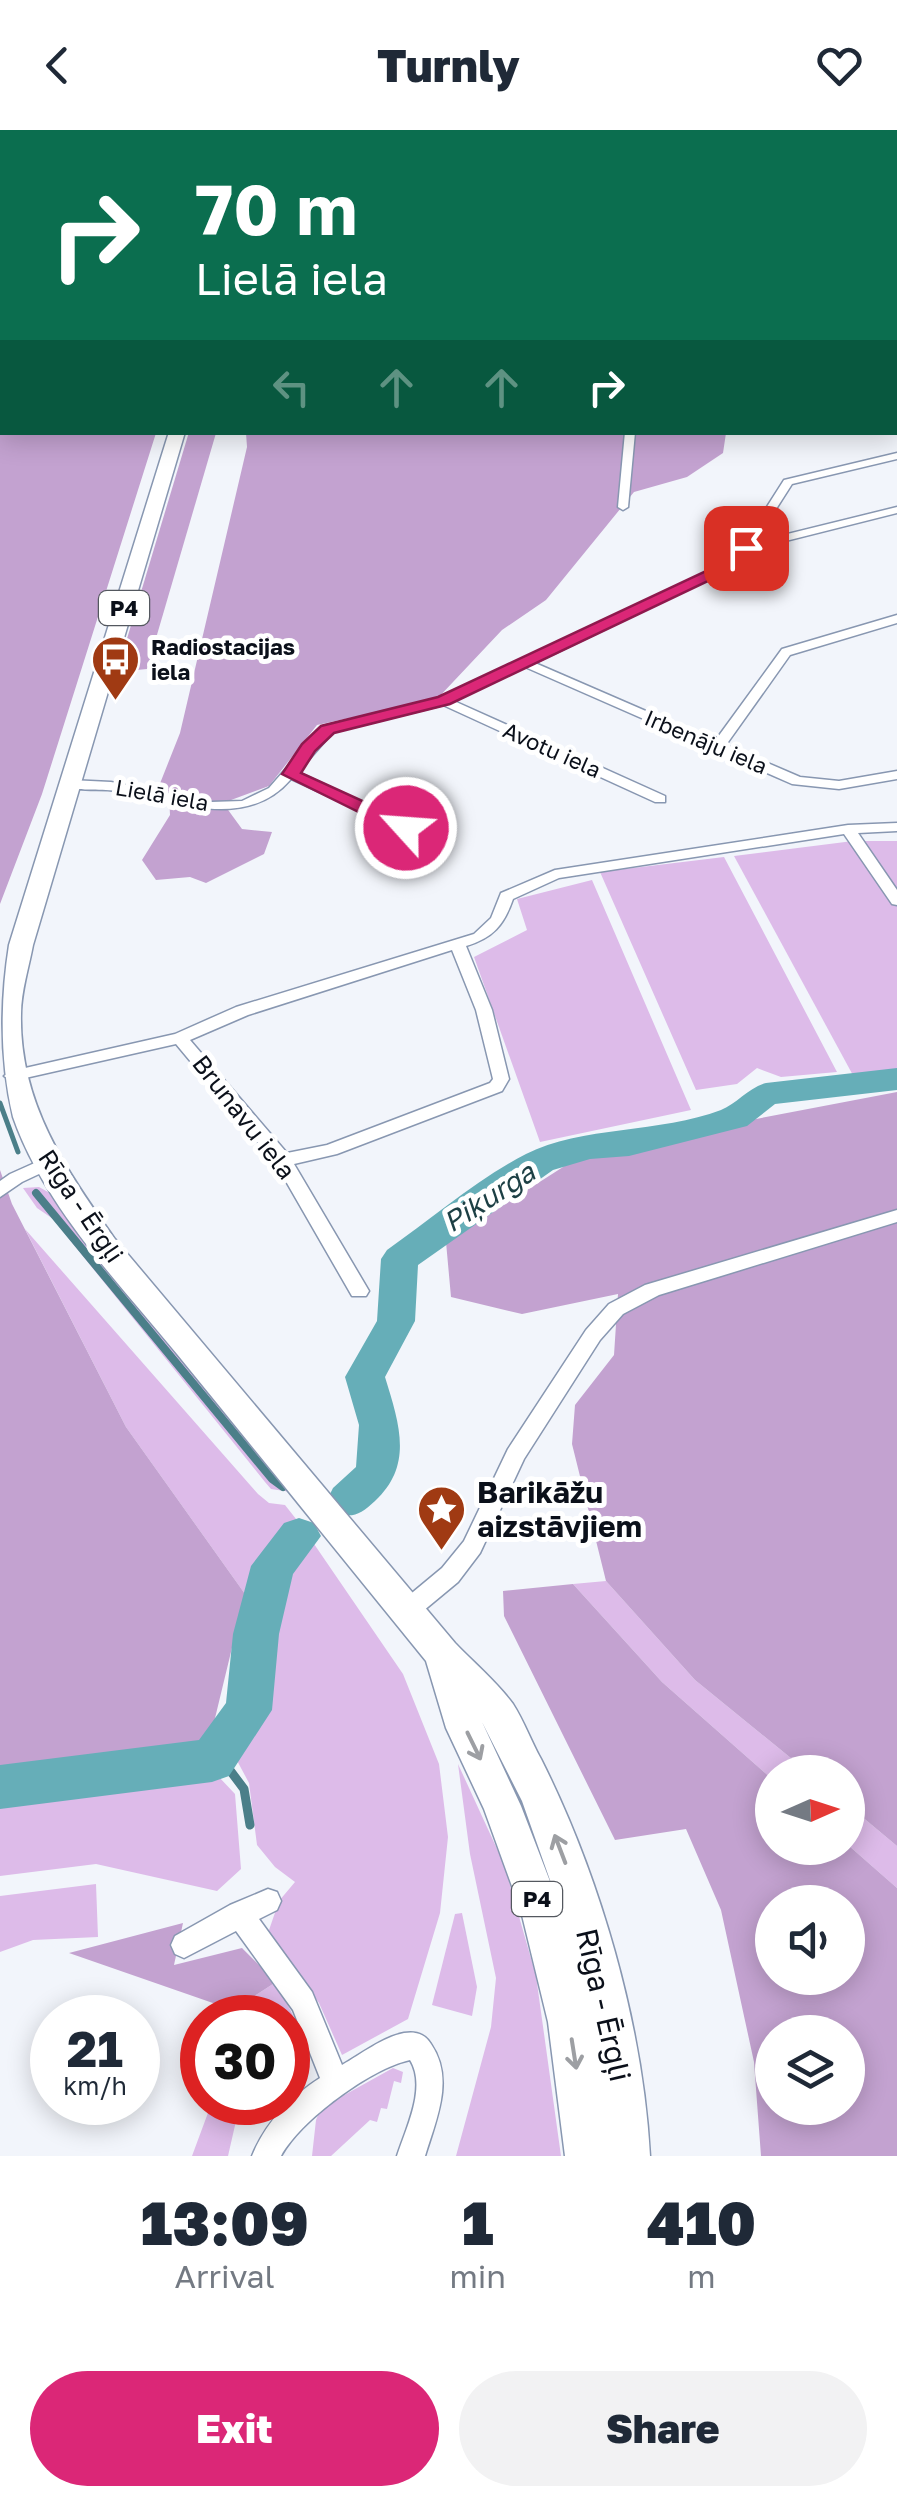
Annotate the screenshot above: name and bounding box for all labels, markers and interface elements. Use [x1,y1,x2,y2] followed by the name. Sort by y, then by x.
[30,38,85,93] icon: back
[377,38,520,92] text: Turnly
[812,38,867,93] icon: heart
[195,166,357,250] text: 70 m
[30,170,160,300] icon: right
[195,251,388,305] text: Lielā iela
[264,360,319,415] icon: left
[369,360,424,415] icon: ahead
[474,360,529,415] icon: ahead
[579,360,634,415] icon: right
[704,506,789,591] pin
[719,521,774,576] icon: arrive
[99,591,149,625] road number: P4
[151,633,295,685] place label: Radiostacijas iela
[90,634,142,702] bus stop icon: Radiostacijas iela
[641,704,772,779] street label: Irbenāju iela
[499,716,605,783] street label: Avotu iela
[113,773,211,816] street label: Lielā iela
[354,776,458,880] position arrow
[186,1048,303,1185] street label: Brunavu iela
[32,1143,131,1268] street label: Rīga - Ērgļi
[437,1154,542,1239] water label: Piķurga
[477,1474,642,1544] place label: Barikāžu aizstāvjiem
[416,1484,468,1552] place icon: Barikāžu aizstāvjiem
[466,1731,485,1761] one-way arrow
[755,1755,865,1865] north arrow
[755,1755,865,2125] map controls
[550,1834,568,1865] one-way arrow
[512,1882,562,1916] road number: P4
[755,1885,865,1995] button: sound
[569,1925,639,2085] street label: Rīga - Ērgļi
[180,1995,310,2125] speed limit sign: 30
[755,2015,865,2125] button: layers
[67,2018,123,2078] text: 21
[565,2037,584,2070] one-way arrow
[63,2070,127,2101] text: km/h
[141,2186,309,2258] text: 13:09
[462,2186,494,2258] text: 1
[647,2186,756,2258] text: 410
[175,2257,275,2295] text: Arrival
[449,2257,506,2295] text: min
[687,2257,716,2295] text: m
[30,2371,439,2486] button: Exit
[459,2371,867,2486] button: Share

